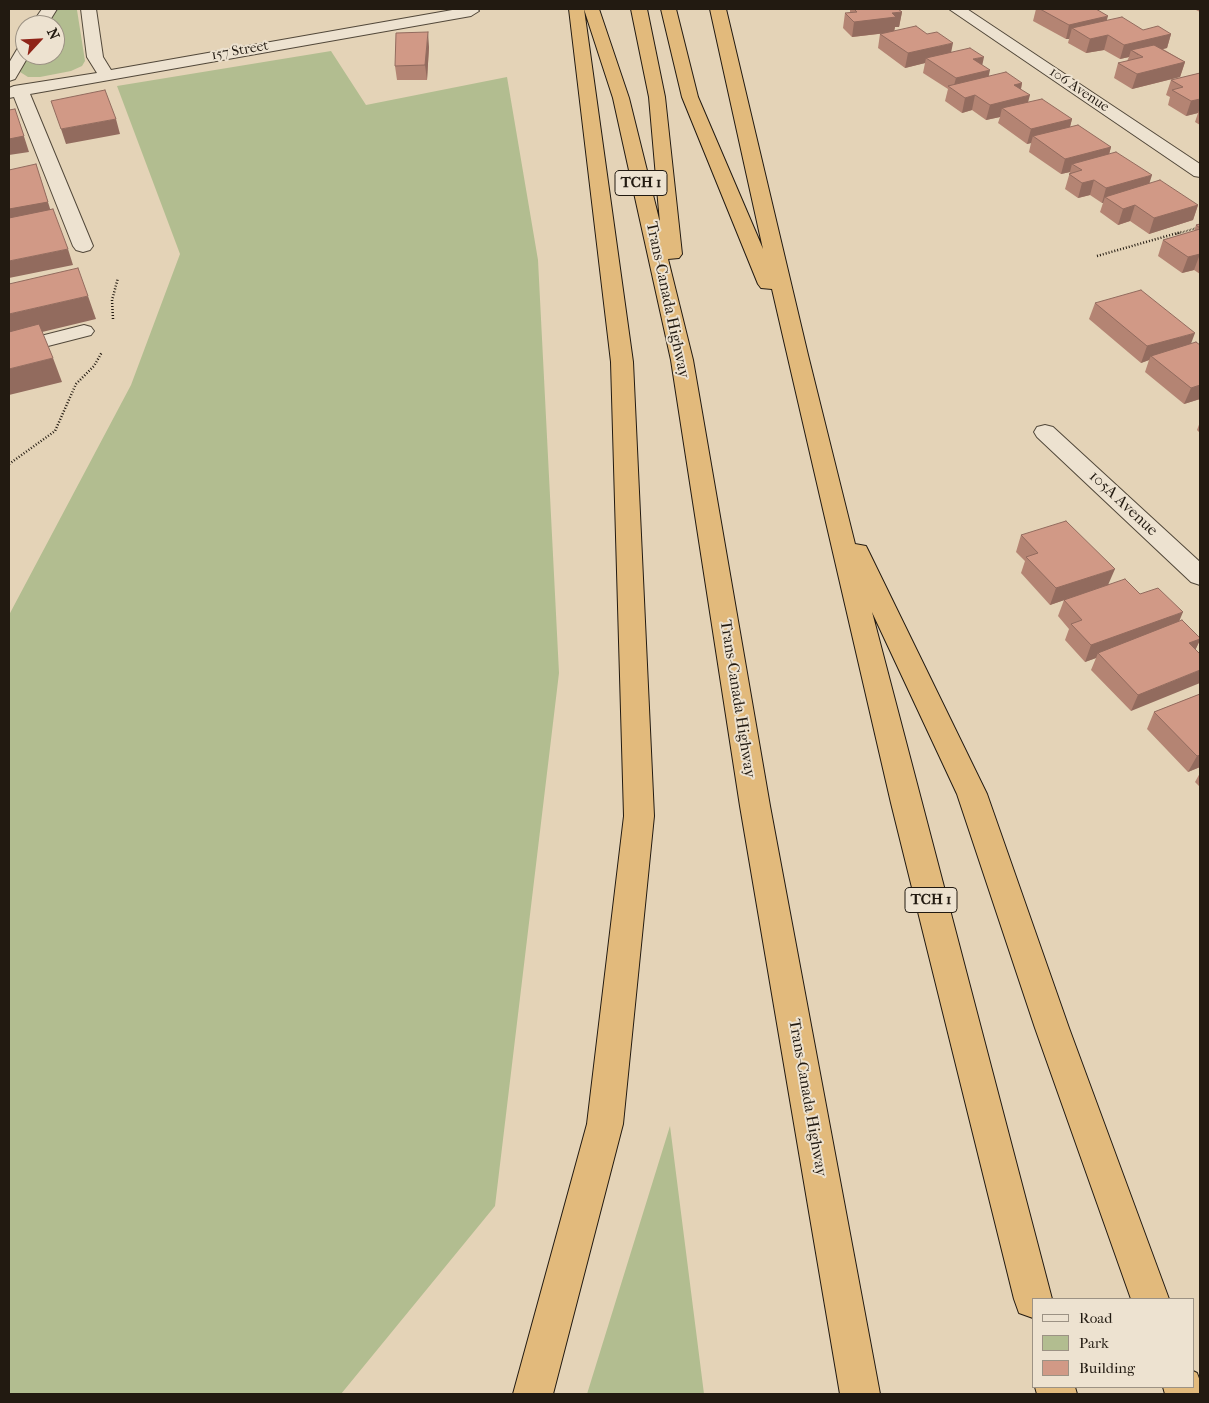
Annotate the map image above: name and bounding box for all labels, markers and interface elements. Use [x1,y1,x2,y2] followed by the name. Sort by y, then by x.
[15,15,65,65] north arrow
[43,25,63,42] text: N
[210,38,270,64] street label: 157 Street
[1046,64,1112,116] street label: 106 Avenue
[615,170,667,196] road number: TCH 1
[641,220,693,380] street label: Trans-Canada Highway
[1085,467,1161,541] street label: 105A Avenue
[715,619,759,779] street label: Trans-Canada Highway
[905,888,957,912] road number: TCH 1
[784,1018,830,1178] street label: Trans-Canada Highway
[1032,1298,1194,1388] legend
[1079,1309,1112,1327] text: Road
[1079,1334,1109,1352] text: Park
[1079,1359,1135,1377] text: Building

